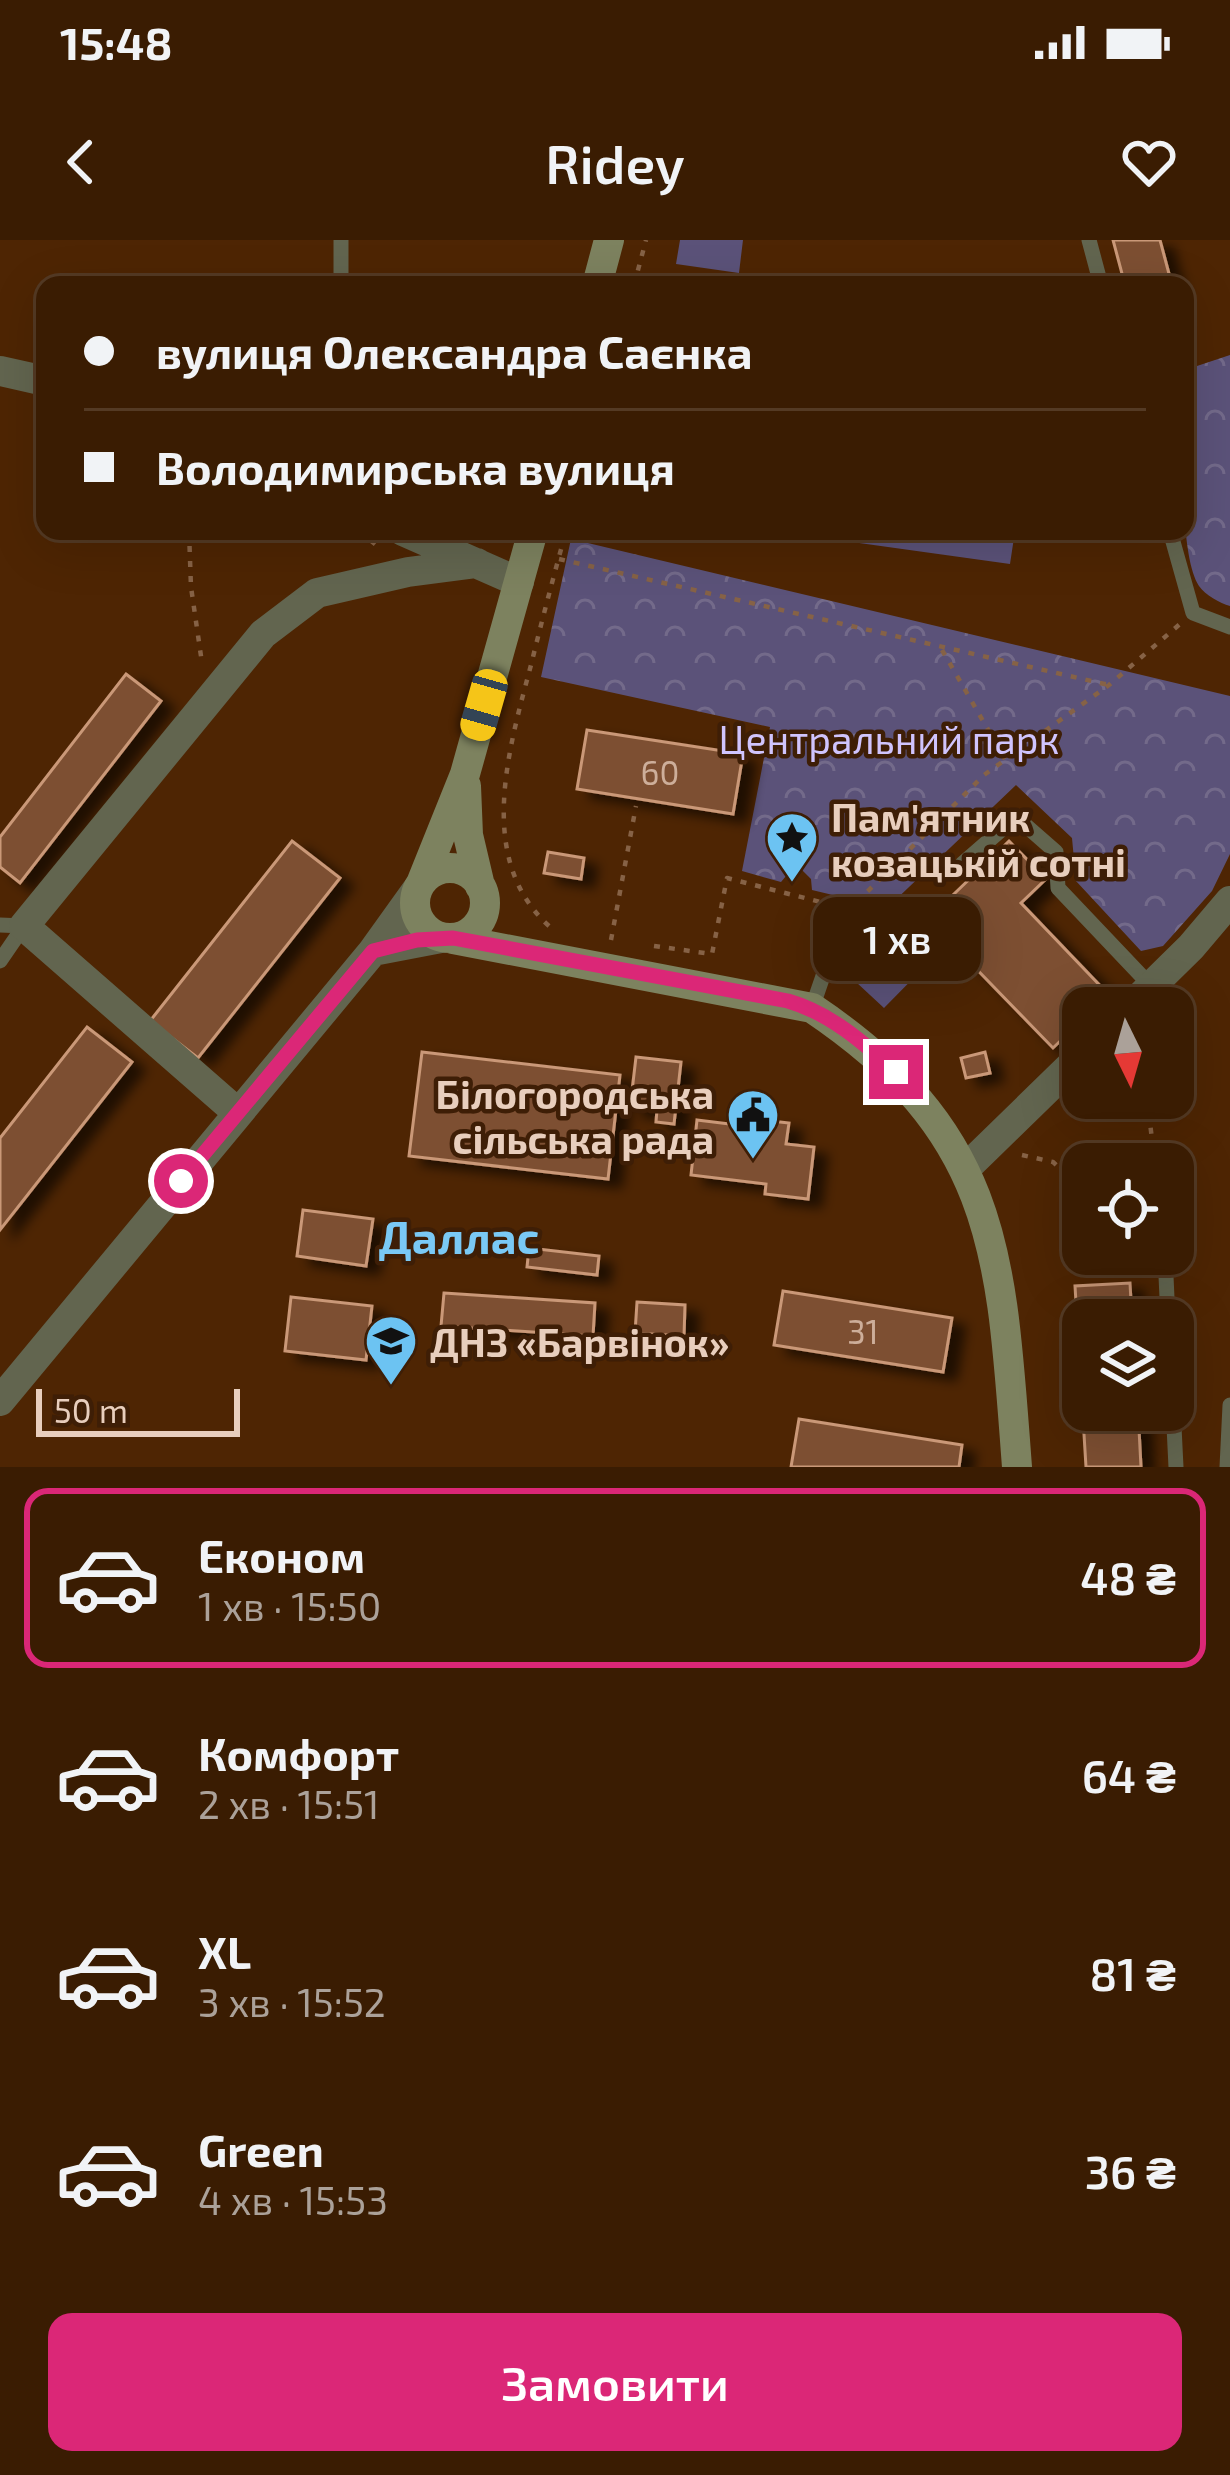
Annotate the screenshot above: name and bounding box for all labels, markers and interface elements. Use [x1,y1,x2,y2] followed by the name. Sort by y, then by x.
[60,15,173,69] text: 15:48
[48,129,114,195] icon: back
[1116,129,1182,195] icon: heart
[545,130,685,195] text: Ridey
[156,324,753,378] text: вулиця Олександра Саєнка
[156,440,675,494] text: Володимирська вулиця
[457,665,511,745] car
[719,715,1059,762] park label: Центральний парк
[641,752,679,792] house number: 60
[831,793,1126,885] place label: Пам'ятник козацькій сотні
[764,810,820,884] place icon: Пам'ятник козацькій сотні
[812,898,980,982] callout: 1 хв
[863,915,931,962] text: 1 хв
[1062,987,1194,1119] north arrow
[1062,987,1194,1431] map controls
[869,1045,923,1099] route end
[436,1070,714,1162] place label: Білогородська сільська рада
[725,1087,781,1161] public building icon: Білогородська сільська рада
[1062,1143,1194,1275] button: locate
[154,1154,208,1208] route start
[378,1209,540,1263] district label: Даллас
[1062,1299,1194,1431] button: layers
[847,1311,879,1351] house number: 31
[363,1313,419,1387] school or university icon: ДНЗ «Барвінок»
[430,1318,729,1365] place label: ДНЗ «Барвінок»
[36,1383,240,1436] scale bar
[54,1390,128,1430] text: 50 m
[54,1524,162,1632] icon: car
[198,1528,365,1582] text: Економ
[1080,1550,1176,1604] text: 48 ₴
[198,1582,381,1629] text: 1 хв · 15:50
[54,1722,162,1830] icon: car
[198,1726,399,1780] text: Комфорт
[1082,1748,1176,1802] text: 64 ₴
[198,1780,380,1827] text: 2 хв · 15:51
[54,1920,162,2028] icon: car
[198,1924,251,1978] text: XL
[1090,1946,1176,2000] text: 81 ₴
[198,1978,386,2025] text: 3 хв · 15:52
[54,2118,162,2226] icon: car
[198,2122,324,2176] text: Green
[1085,2144,1176,2198] text: 36 ₴
[198,2176,388,2223] text: 4 хв · 15:53
[48,2313,1182,2451] button: Замовити

